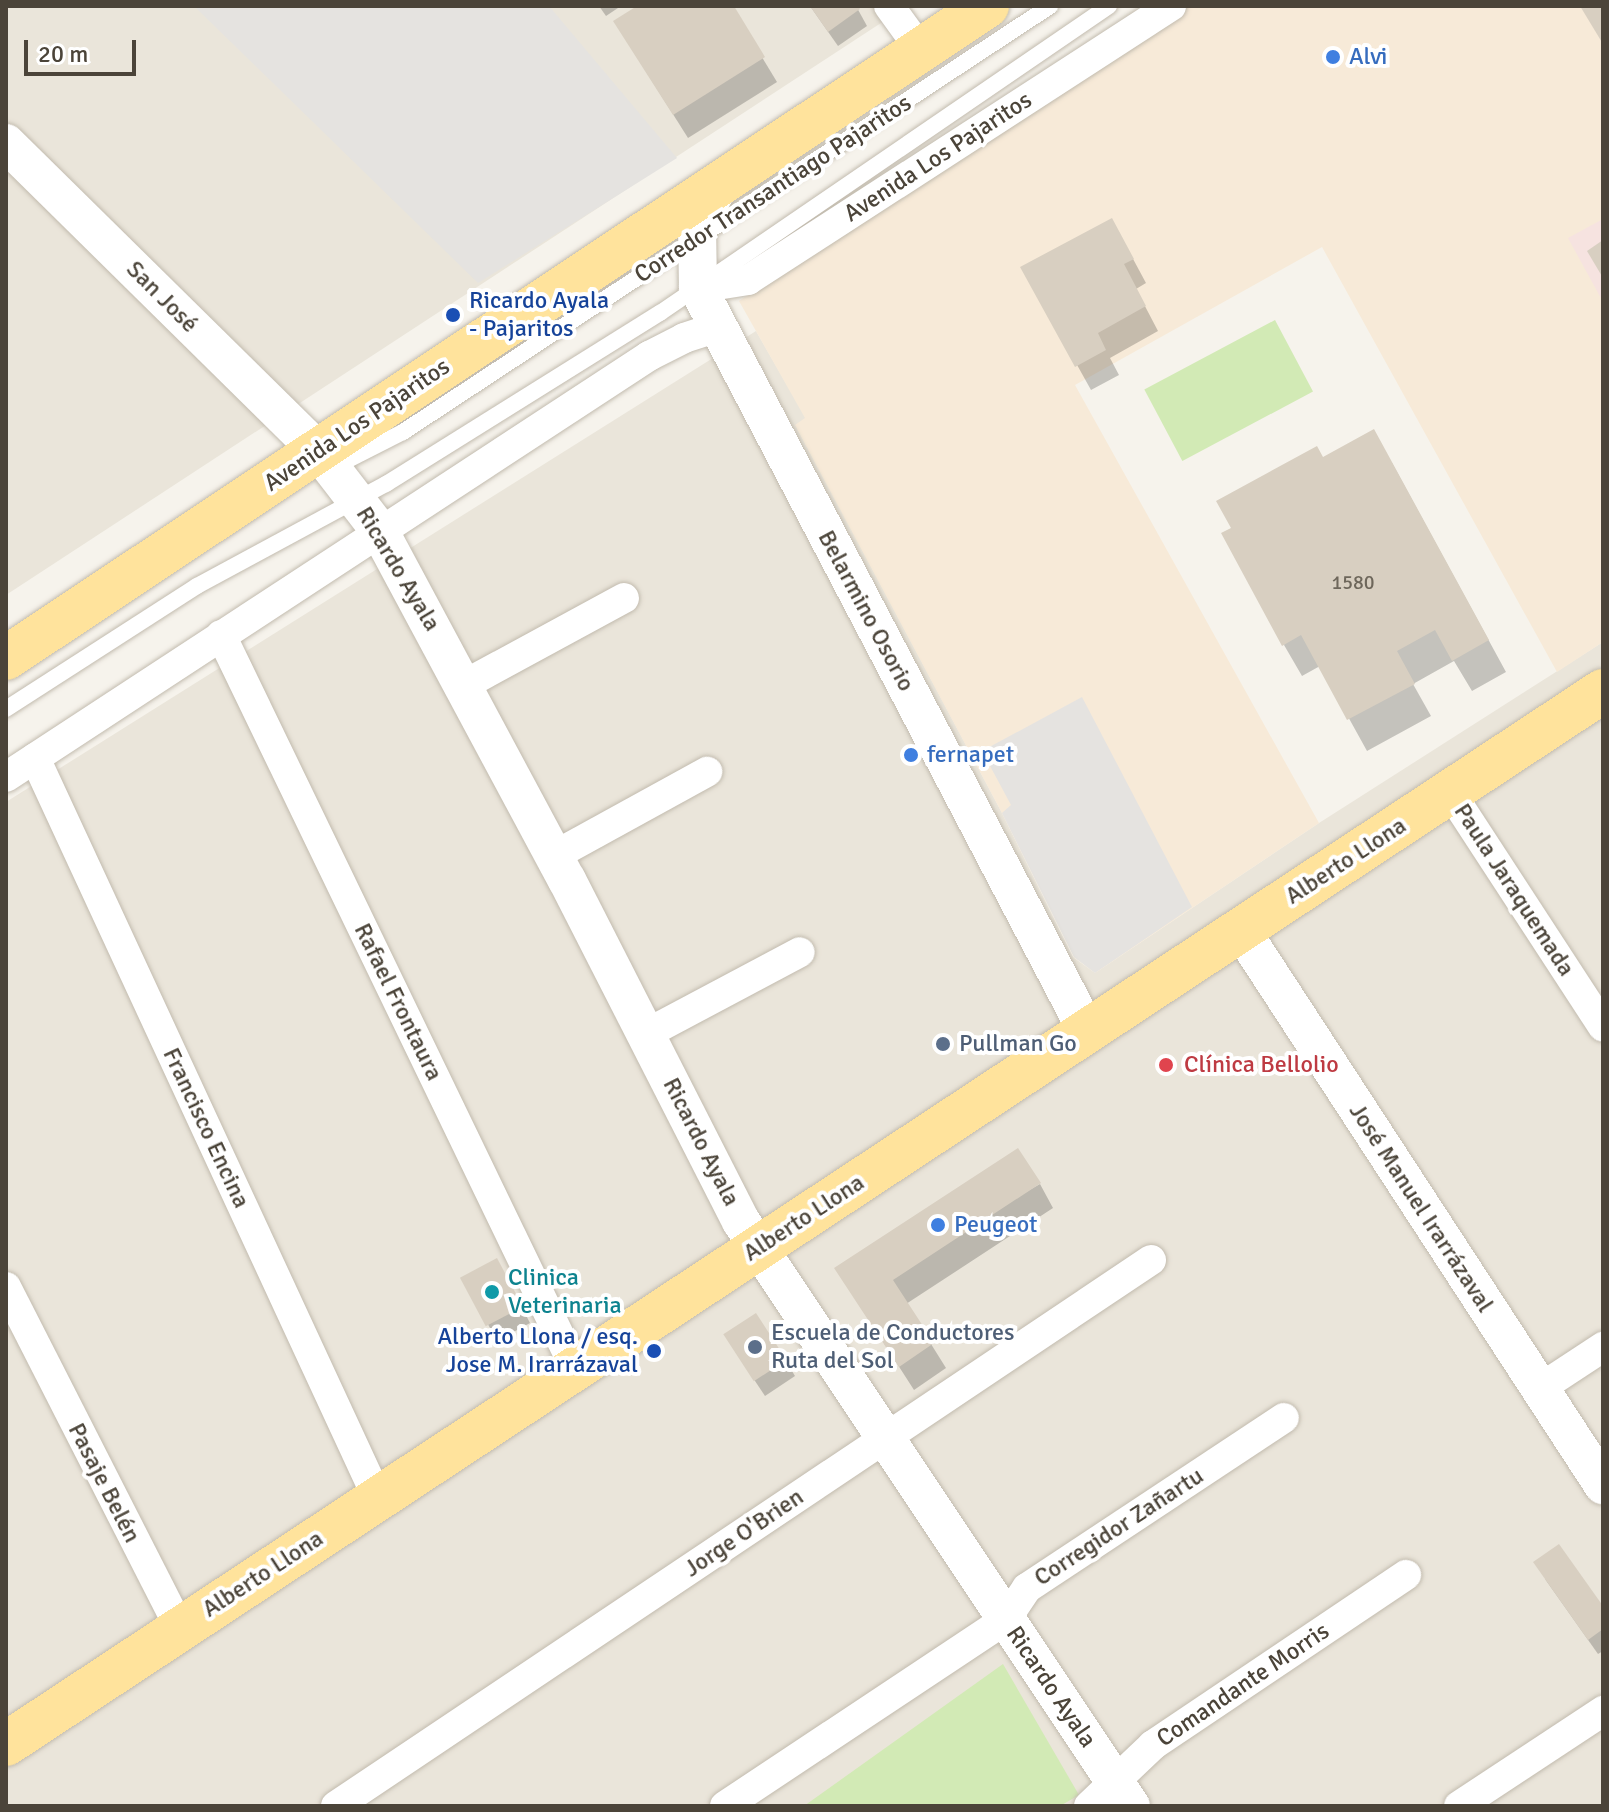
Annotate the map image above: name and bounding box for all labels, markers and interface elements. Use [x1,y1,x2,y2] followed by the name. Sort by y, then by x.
[28,24,140,74] scale bar
[38,39,88,69] text: 20 m
[1349,43,1387,71] place label: Alvi
[1324,48,1342,66] marker: Alvi
[839,86,1037,228] street label: Avenida Los Pajaritos
[629,89,917,289] street label: Corredor Transantiago Pajaritos
[120,255,204,339] street label: San José
[469,287,609,343] place label: Ricardo Ayala - Pajaritos
[444,306,462,324] marker: Ricardo Ayala - Pajaritos
[259,352,455,498] street label: Avenida Los Pajaritos
[350,502,446,636] street label: Ricardo Ayala
[811,526,921,696] street label: Belarmino Osorio
[1331,570,1375,594] house number: 1580
[927,741,1014,769] place label: fernapet
[902,746,920,764] marker: fernapet
[1448,798,1580,982] street label: Paula Jaraquemada
[1280,811,1412,911] street label: Alberto Llona
[348,919,448,1085] street label: Rafael Frontaura
[959,1030,1077,1058] place label: Pullman Go
[934,1035,952,1053] marker: Pullman Go
[156,1043,256,1213] street label: Francisco Encina
[1184,1051,1339,1079] place label: Clínica Bellolio
[1155,1054,1177,1076] marker: Clínica Bellolio
[656,1073,746,1211] street label: Ricardo Ayala
[1343,1098,1499,1318] street label: José Manuel Irarrázaval
[738,1168,870,1268] street label: Alberto Llona
[954,1211,1037,1239] place label: Peugeot
[929,1216,947,1234] marker: Peugeot
[508,1264,622,1320] place label: Clinica Veterinaria
[483,1283,501,1301] marker: Clinica Veterinaria
[771,1319,1015,1375] place label: Escuela de Conductores Ruta del Sol
[438,1323,638,1379] place label: Alberto Llona / esq. Jose M. Irarrázaval
[746,1338,764,1356] marker: Escuela de Conductores Ruta del Sol
[645,1342,663,1360] marker: Alberto Llona / esq. Jose M. Irarrázaval
[62,1418,146,1548] street label: Pasaje Belén
[1029,1462,1209,1592] street label: Corregidor Zañartu
[679,1483,809,1583] street label: Jorge O'Brien
[197,1524,329,1624] street label: Alberto Llona
[1151,1617,1335,1753] street label: Comandante Morris
[1000,1621,1102,1753] street label: Ricardo Ayala

